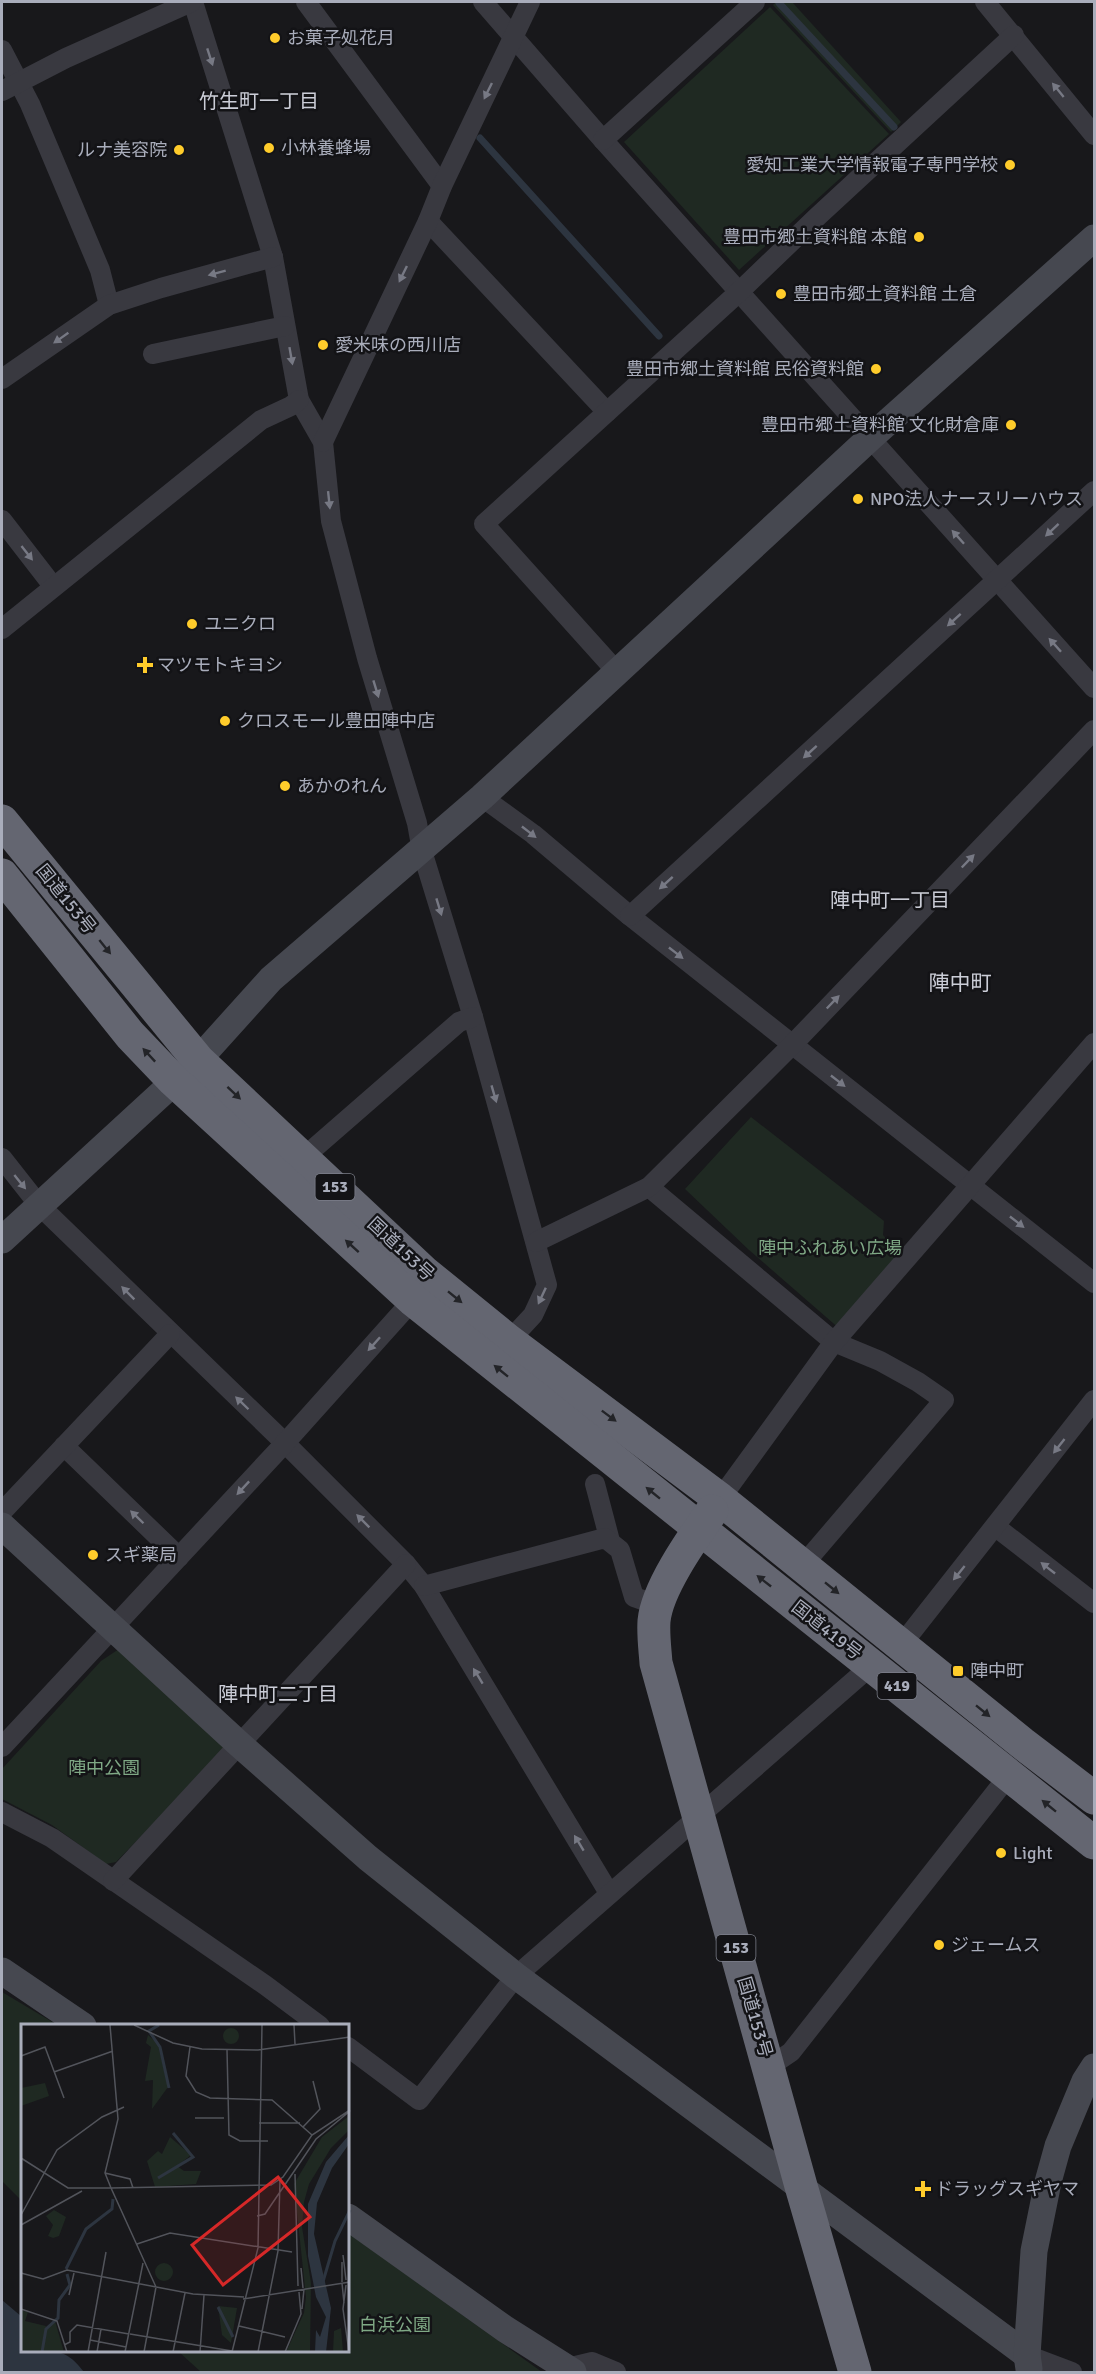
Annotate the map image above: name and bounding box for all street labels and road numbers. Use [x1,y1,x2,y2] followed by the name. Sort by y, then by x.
[31,860,101,938] street label: 国道153号
[316,1174,354,1200] road number: 153
[363,1213,439,1285] street label: 国道153号
[787,1596,867,1664] street label: 国道419号
[878,1673,916,1699] road number: 419
[716,1935,756,1961] road number: 153
[733,1974,777,2060] street label: 国道153号

